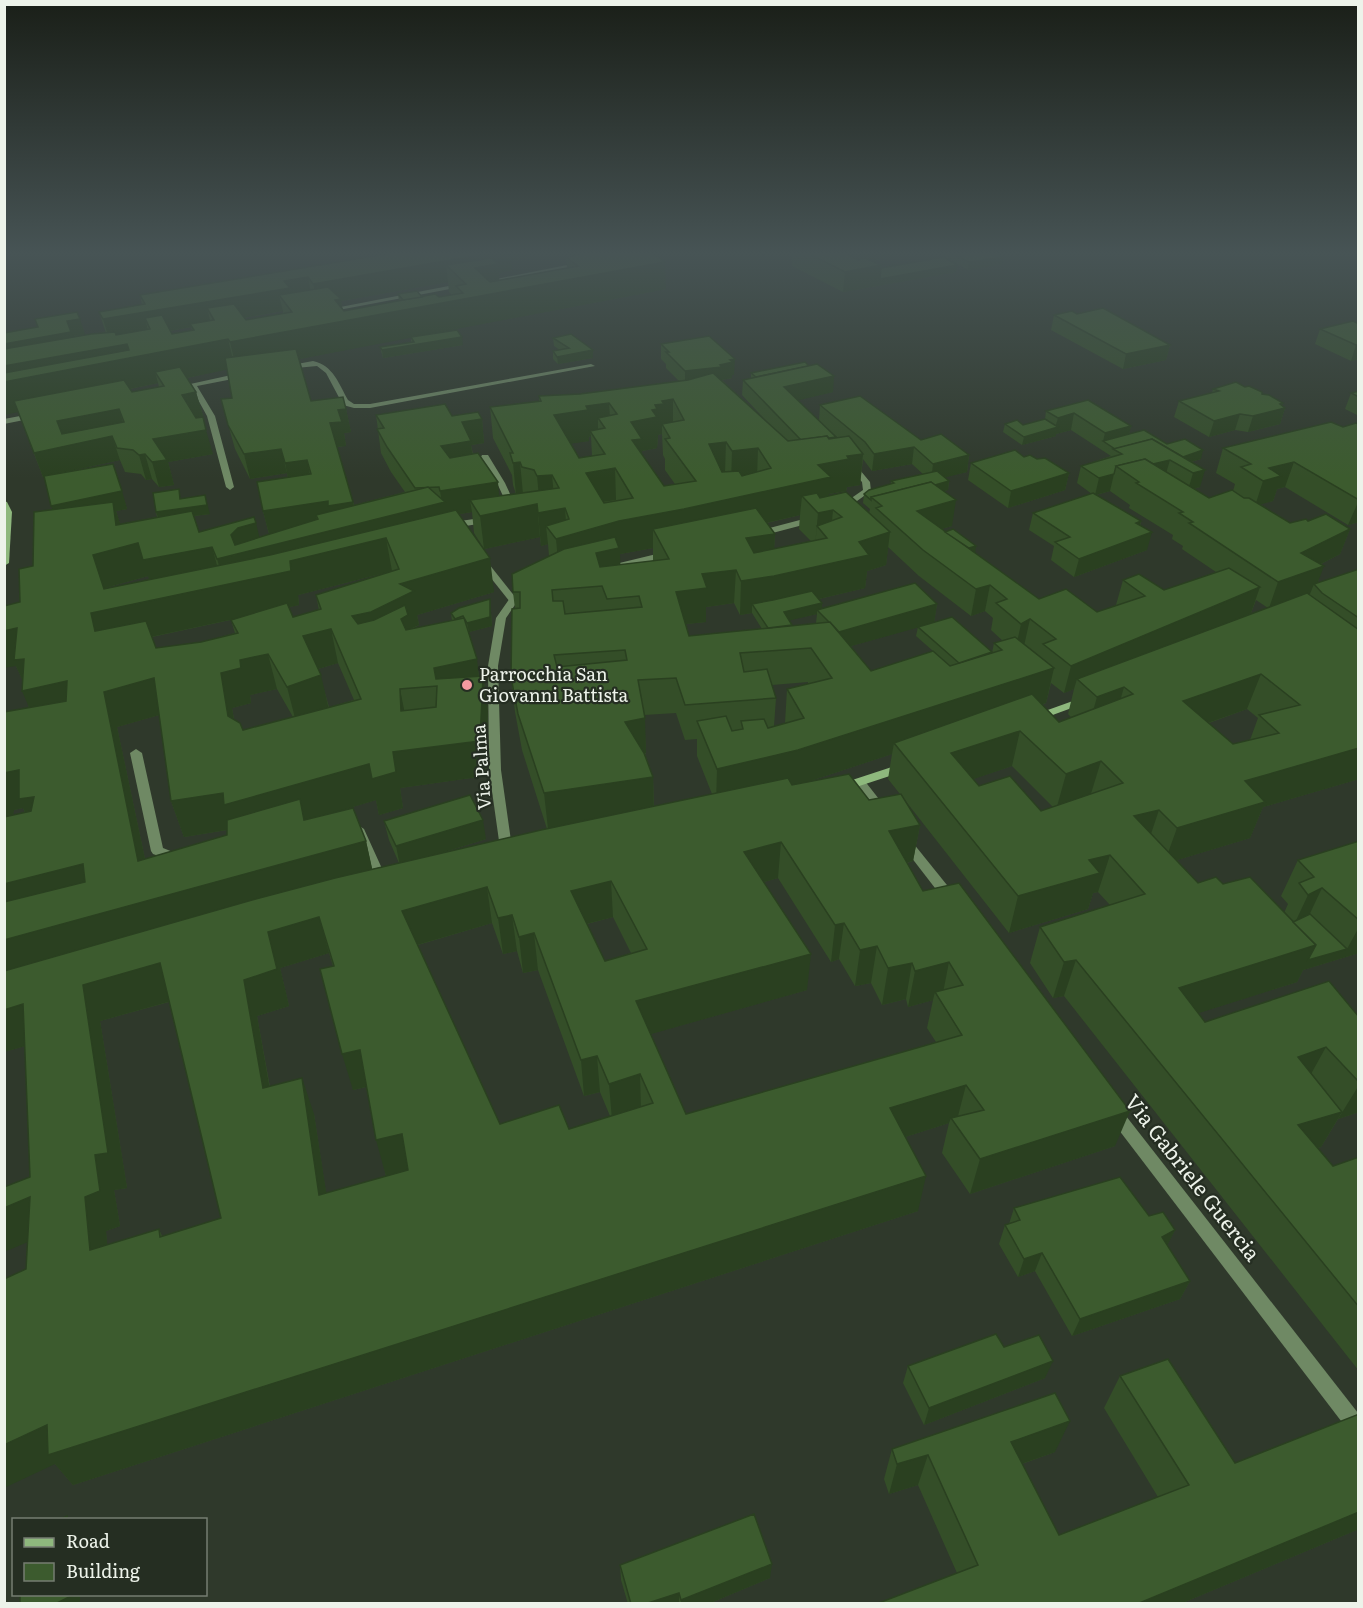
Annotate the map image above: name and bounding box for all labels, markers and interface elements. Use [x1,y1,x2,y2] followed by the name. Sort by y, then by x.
[479,660,629,708] place label: Parrocchia San Giovanni Battista
[460,678,474,692] marker: Parrocchia San Giovanni Battista
[464,723,497,811] street label: Via Palma
[1119,1086,1270,1267] street label: Via Gabriele Guercia
[12,1518,207,1596] legend
[66,1527,110,1554] text: Road
[66,1557,141,1584] text: Building

